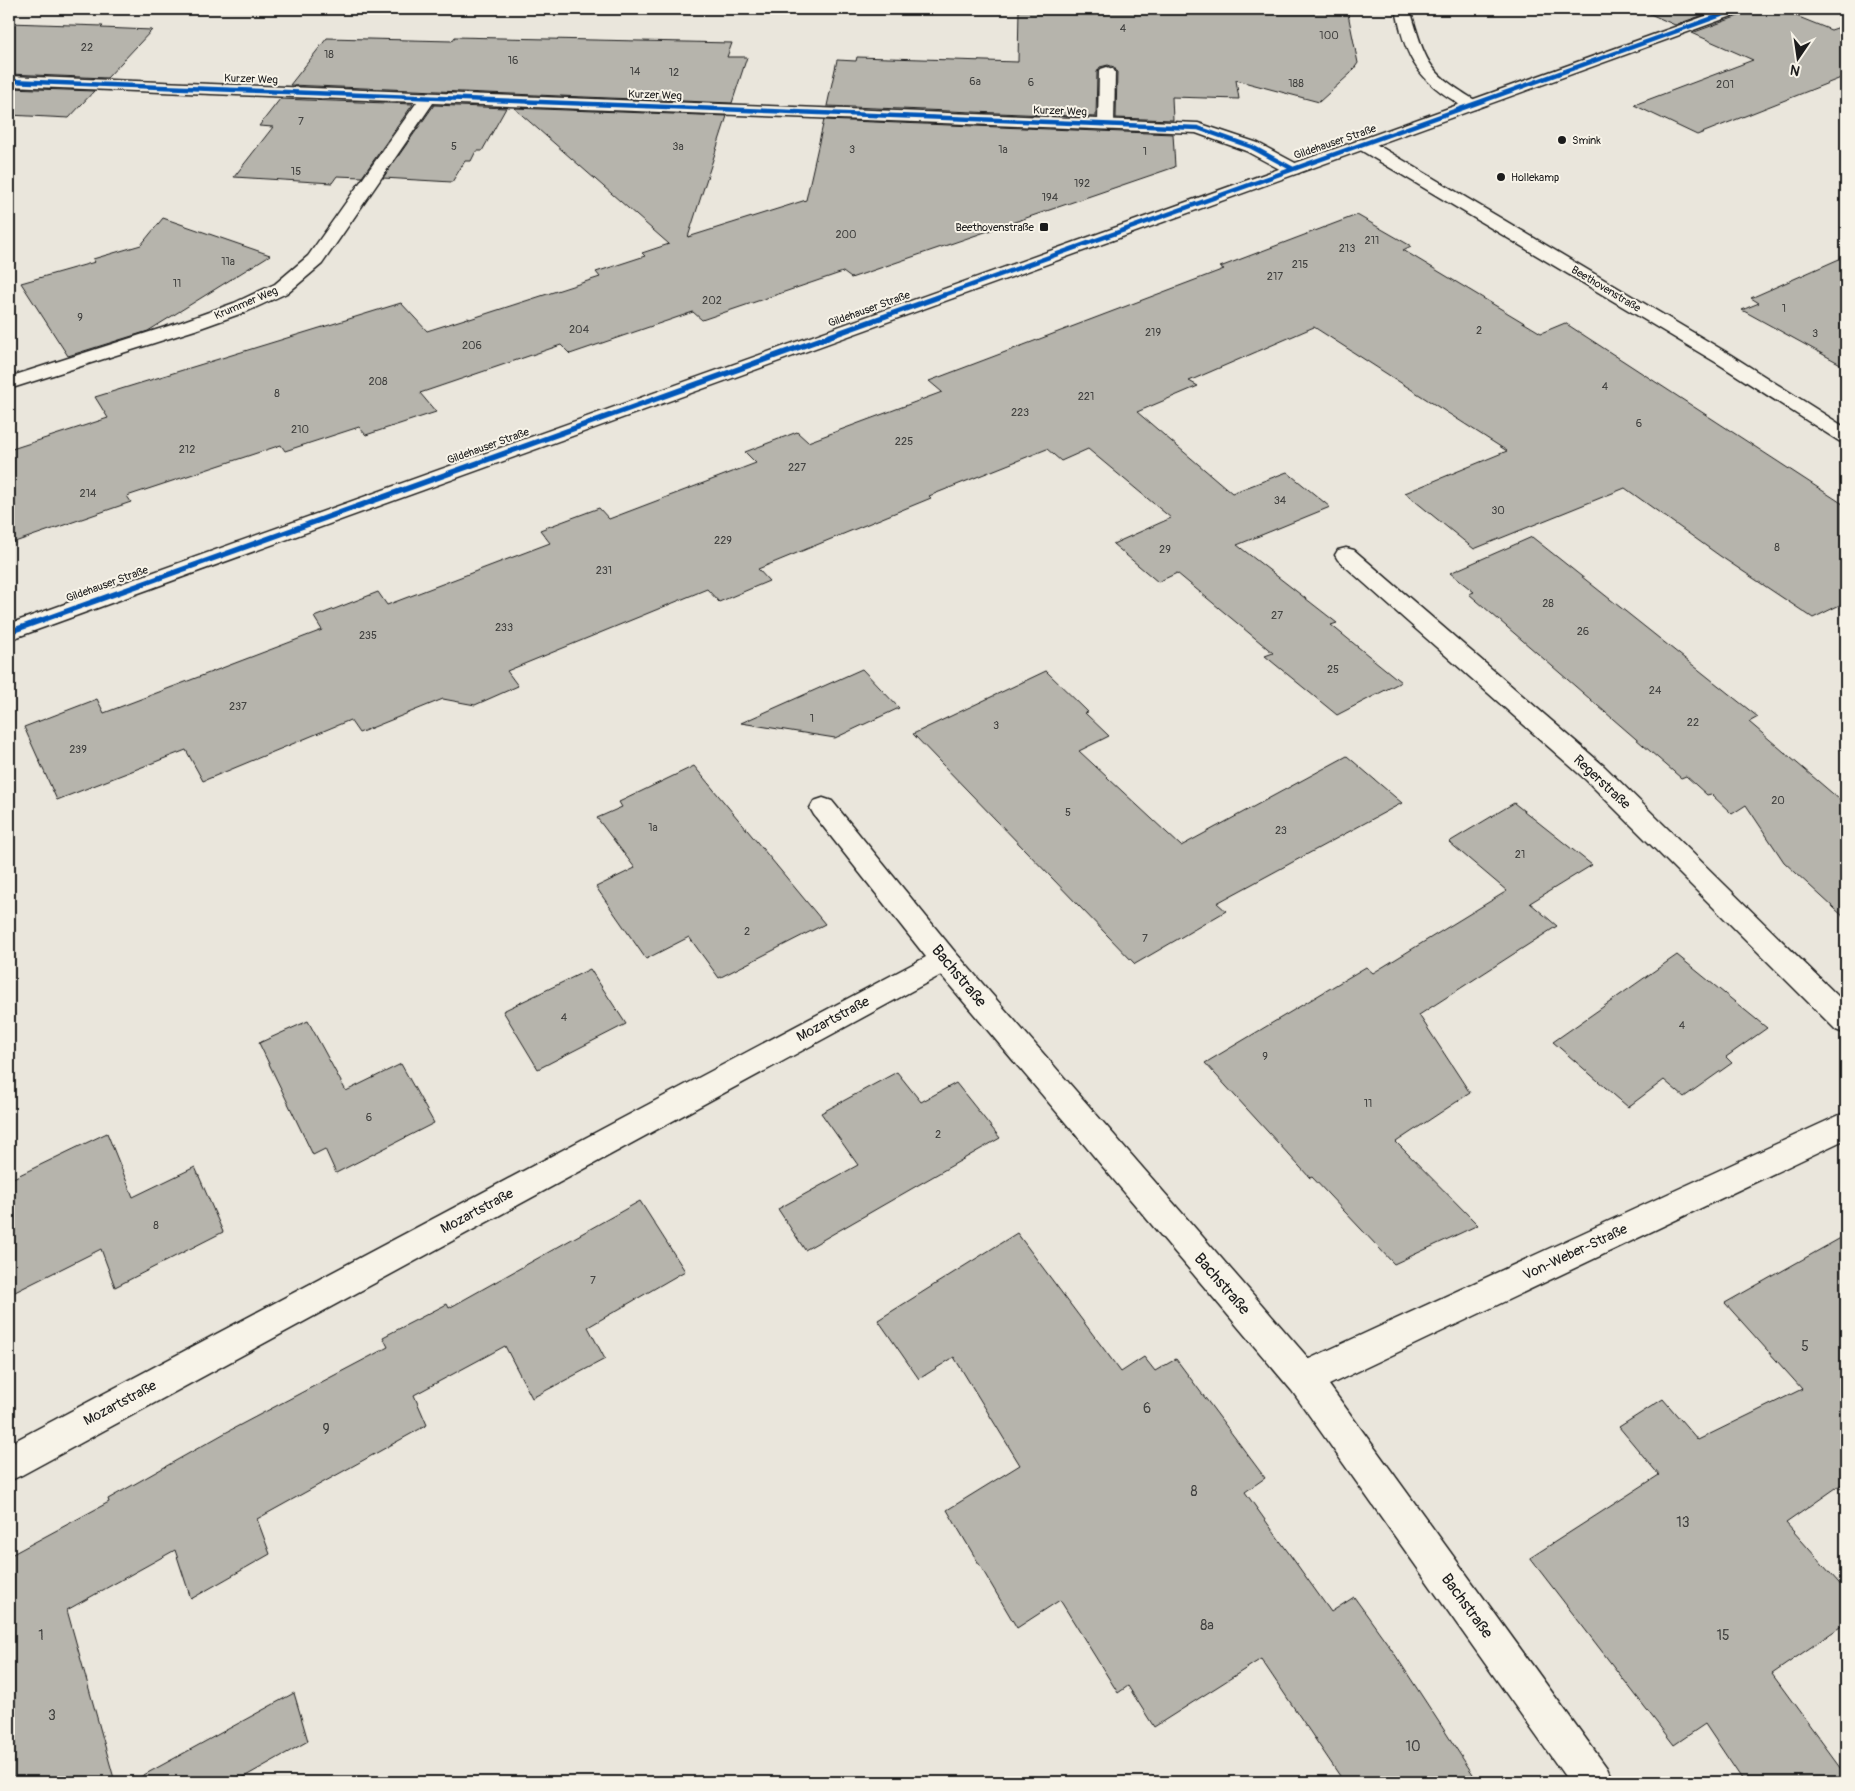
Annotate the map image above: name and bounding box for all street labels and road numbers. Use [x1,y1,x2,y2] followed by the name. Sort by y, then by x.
[224,72,279,86] street label: Kurzer Weg
[628,88,683,102] street label: Kurzer Weg
[1033,104,1088,118] street label: Kurzer Weg
[1292,122,1378,162] street label: Gildehauser Straße
[1569,263,1643,315] street label: Beethovenstraße
[212,284,280,322] street label: Krummer Weg
[826,288,912,330] street label: Gildehauser Straße
[445,425,531,467] street label: Gildehauser Straße
[64,563,150,605] street label: Gildehauser Straße
[1570,751,1634,813] street label: Regerstraße
[927,941,991,1011] street label: Bachstraße
[794,993,872,1045] street label: Mozartstraße
[438,1185,516,1237] street label: Mozartstraße
[1520,1220,1630,1284] street label: Von-Weber-Straße
[1190,1249,1254,1319] street label: Bachstraße
[81,1377,159,1429] street label: Mozartstraße
[1437,1570,1497,1642] street label: Bachstraße

